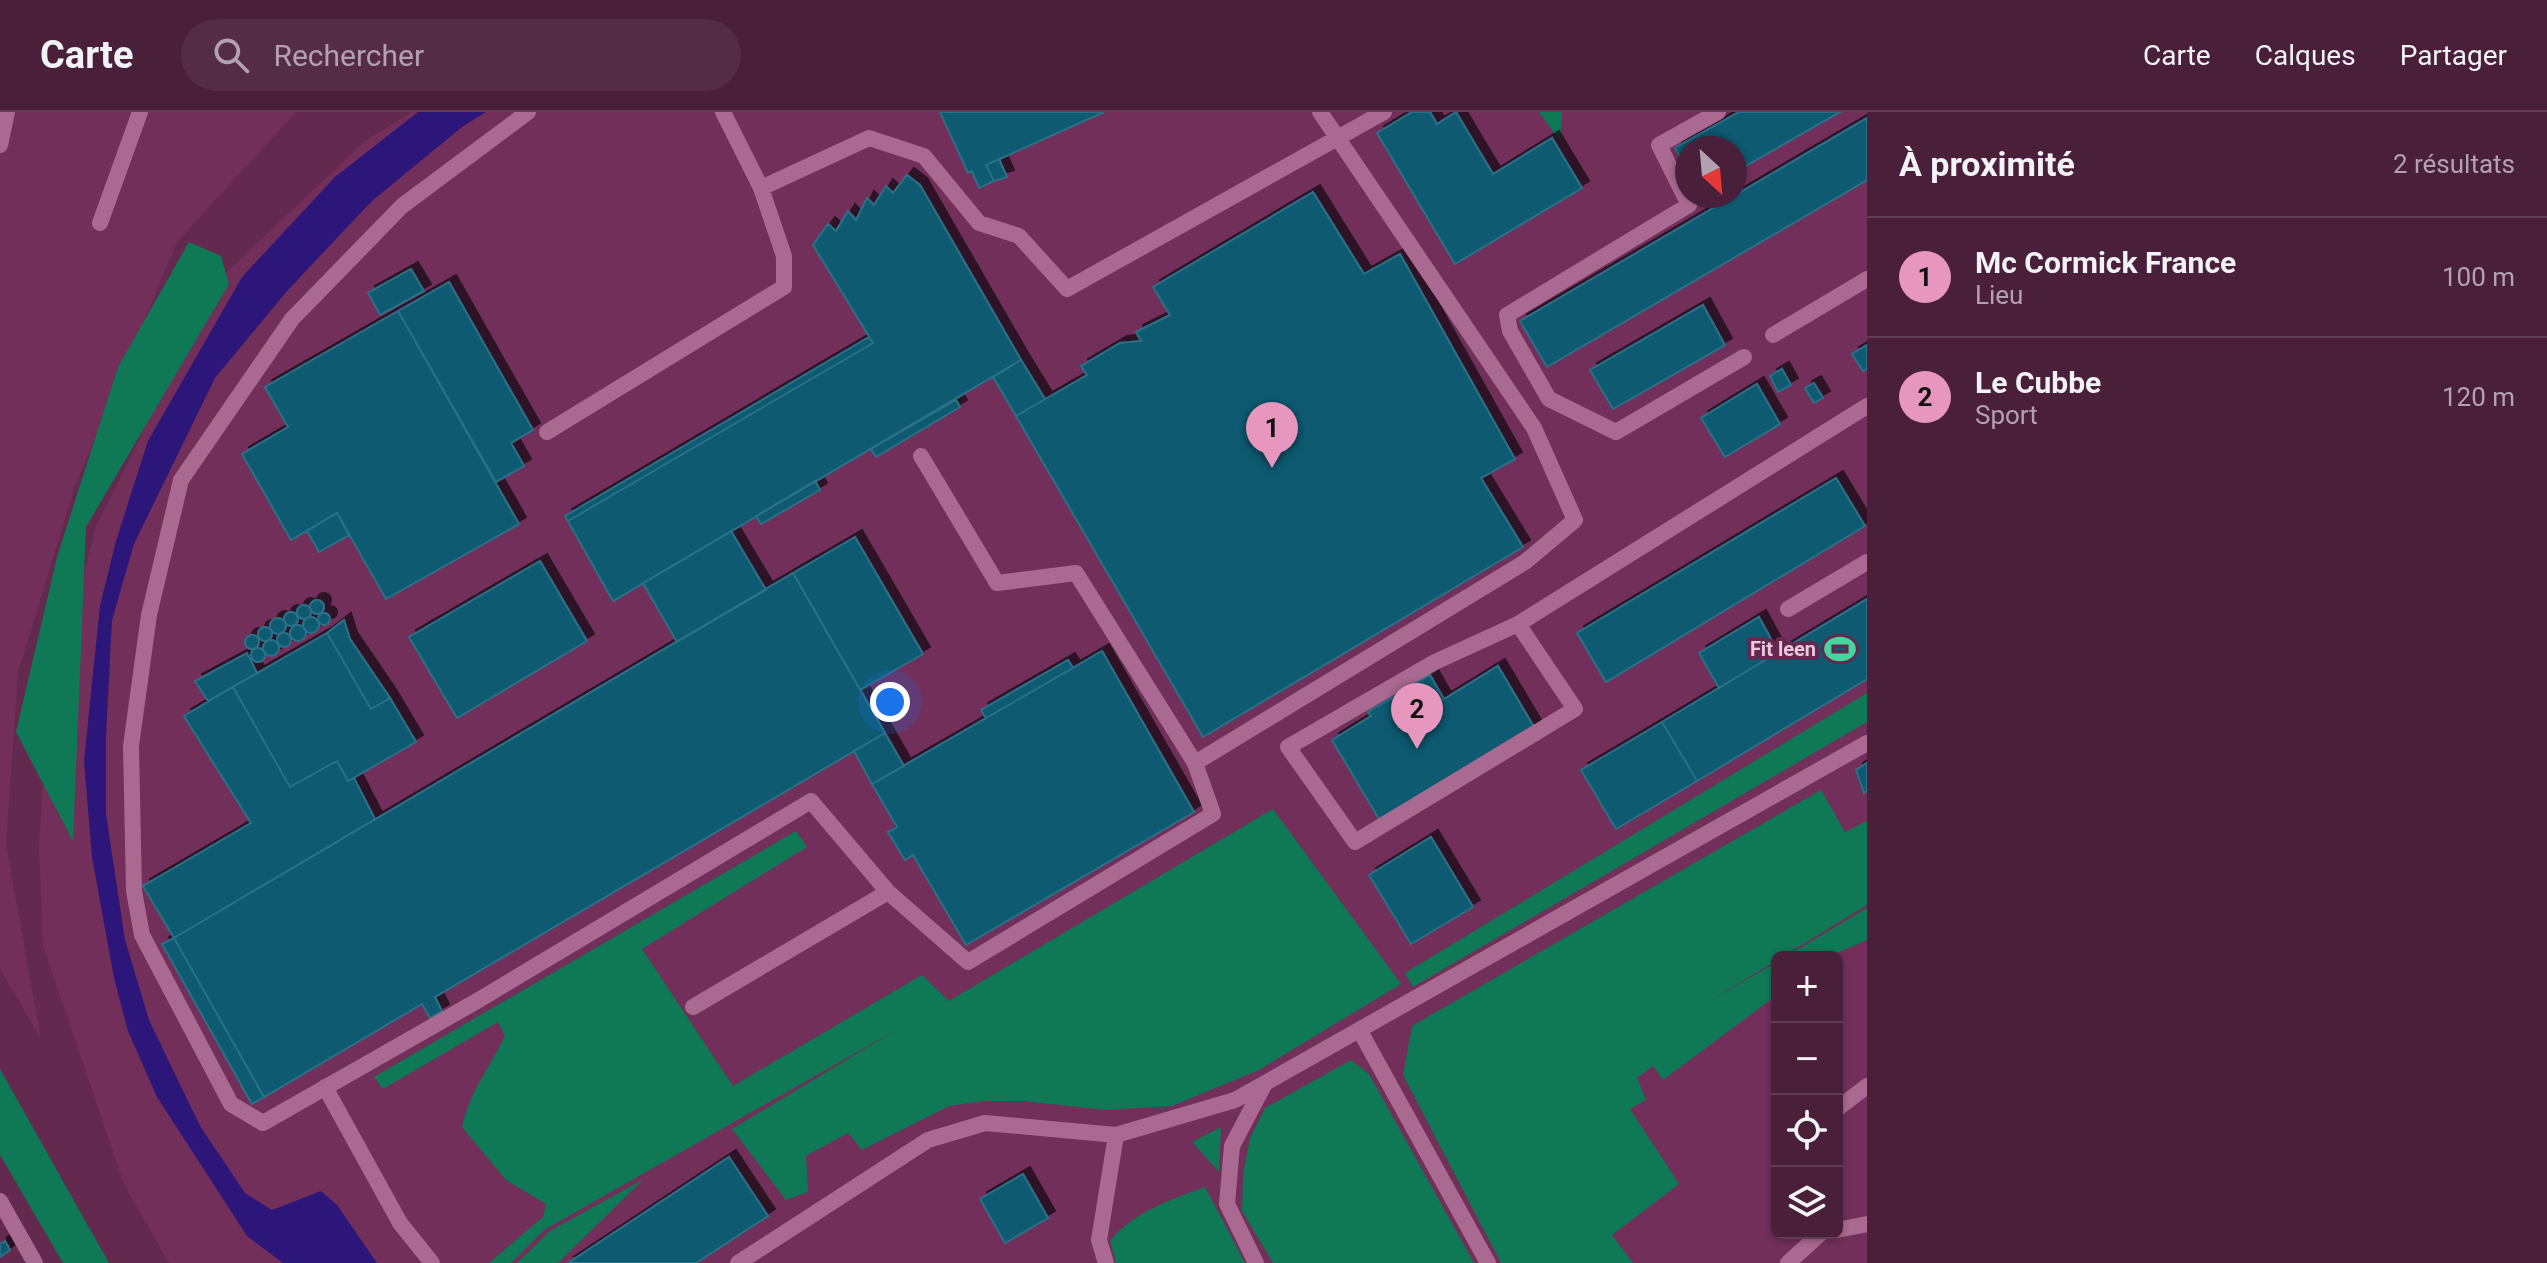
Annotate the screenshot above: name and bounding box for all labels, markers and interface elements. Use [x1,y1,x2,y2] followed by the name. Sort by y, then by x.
[181,19,741,91] search box
[40,33,133,77] text: Carte
[209,33,253,77] icon: search
[273,38,424,73] text: Rechercher
[2143,39,2211,72] text: Carte
[2255,39,2356,72] text: Calques
[2400,39,2507,72] text: Partager
[1675,136,1747,208] north arrow
[1899,144,2075,184] text: À proximité
[2393,149,2515,179] text: 2 résultats
[1975,245,2236,280] text: Mc Cormick France
[1918,262,1932,292] text: 1
[2442,262,2515,292] text: 100 m
[1975,280,2023,310] text: Lieu
[1975,365,2101,400] text: Le Cubbe
[1918,382,1932,412] text: 2
[2442,382,2515,412] text: 120 m
[1975,400,2038,430] text: Sport
[1246,402,1298,468] pin: 1
[1823,632,1857,666] sports icon: Fit leen
[1750,637,1816,661] place label: Fit leen
[870,682,910,722] your location
[1391,683,1443,749] pin: 2
[1771,951,1843,1239] map controls
[1771,951,1843,1023] button: +
[1771,1023,1843,1095] button: −
[1771,1095,1843,1167] button: locate
[1771,1167,1843,1239] button: layers

